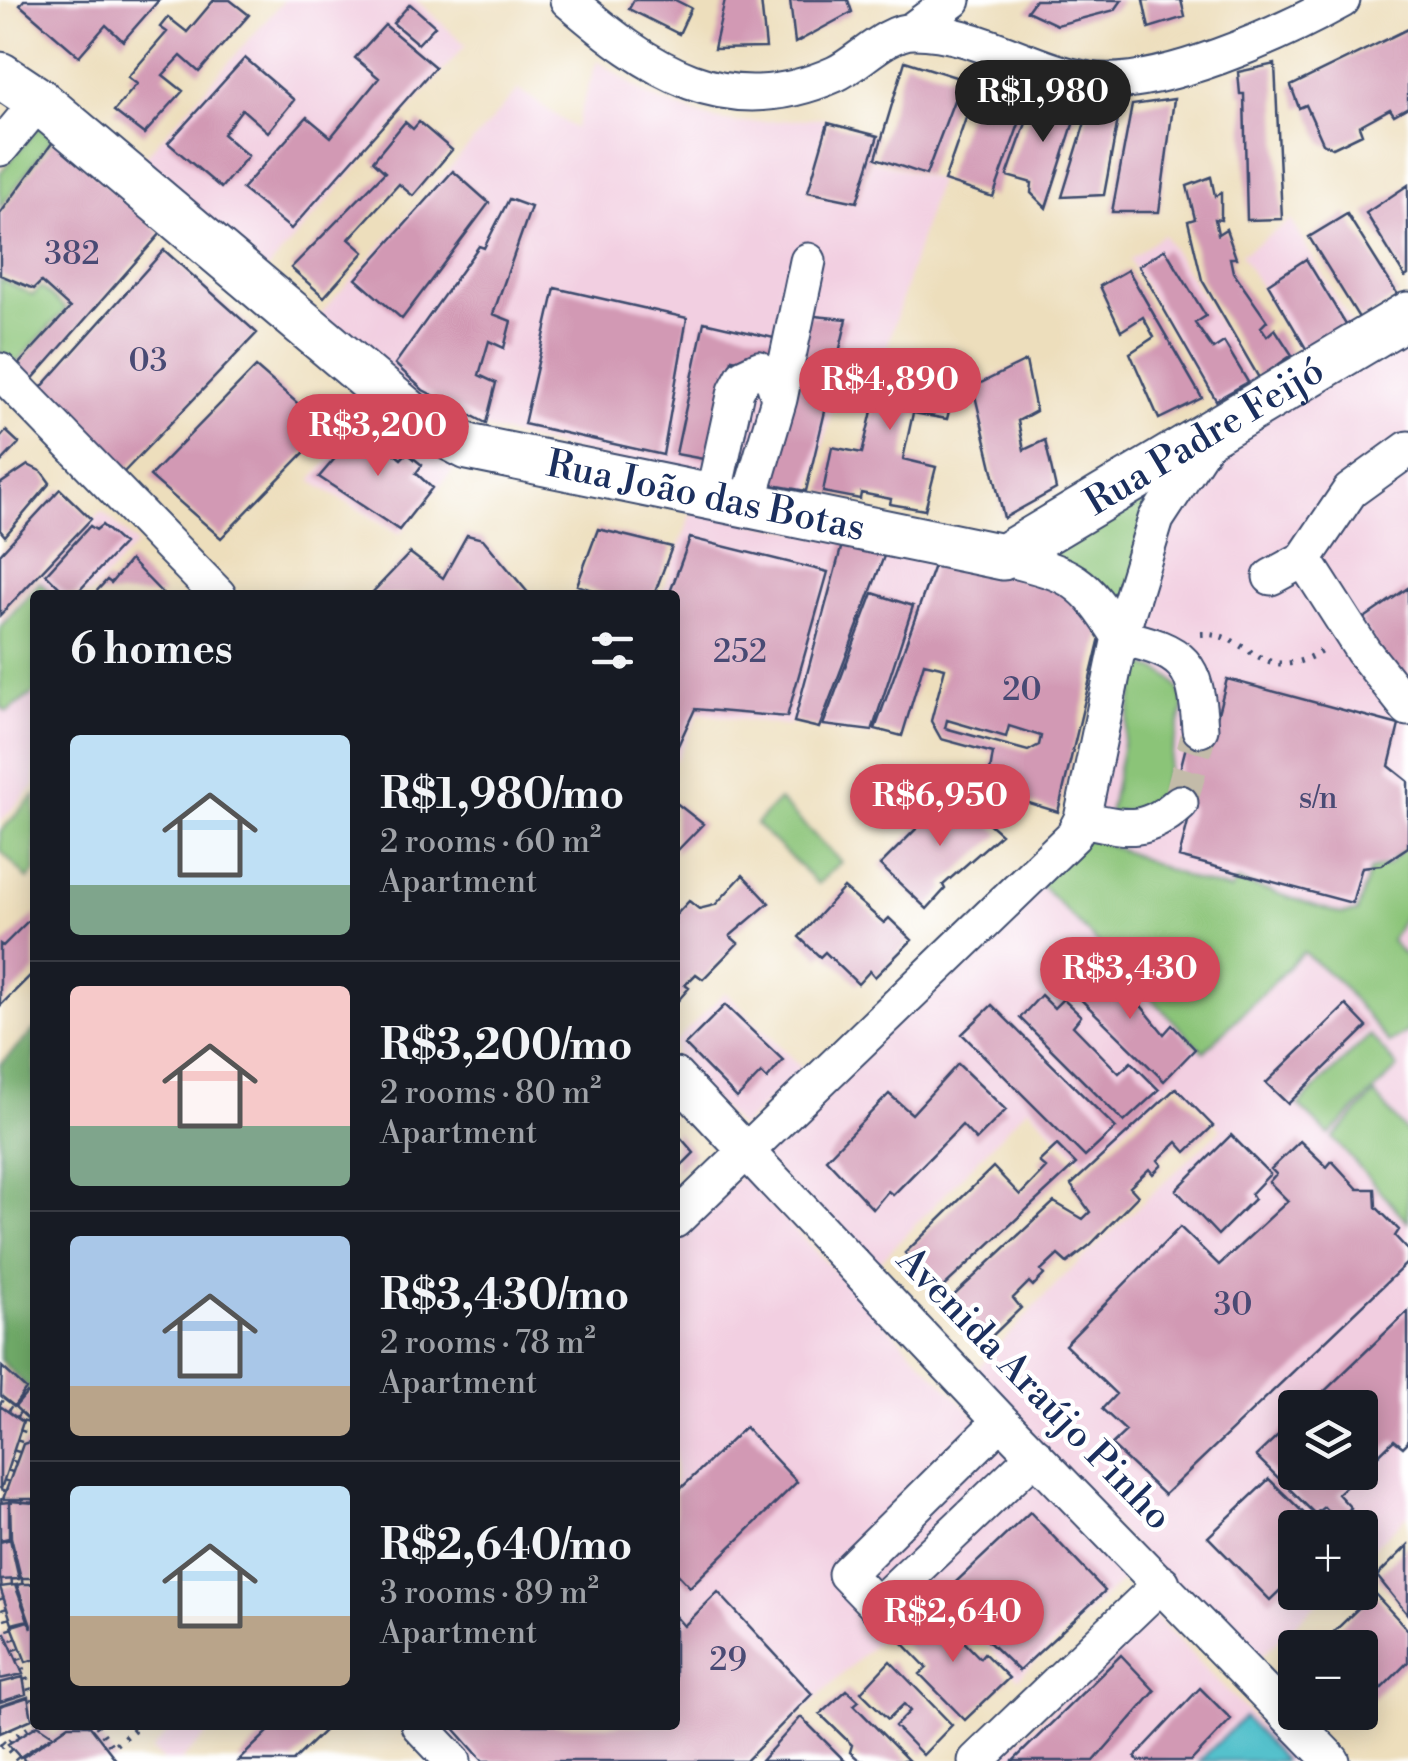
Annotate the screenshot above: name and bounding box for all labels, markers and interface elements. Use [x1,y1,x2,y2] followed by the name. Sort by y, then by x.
[951,60,1135,145] pin: R$1,980
[977,72,1109,112] text: R$1,980
[44,234,100,274] house number: 382
[129,341,167,381] house number: 03
[1076,347,1332,526] street label: Rua Padre Feijó
[798,348,982,433] pin: R$4,890
[821,360,959,400] text: R$4,890
[286,394,470,479] pin: R$3,200
[309,406,447,446] text: R$3,200
[542,440,869,552] street label: Rua João das Botas
[585,623,640,678] icon: filters
[70,624,233,677] text: 6 homes
[713,632,767,672] house number: 252
[1002,670,1042,710] house number: 20
[848,764,1032,849] pin: R$6,950
[380,769,624,822] text: R$1,980/mo
[150,775,270,895] icon: home
[872,776,1008,816] text: R$6,950
[1298,778,1338,818] house number: s/n
[380,822,601,862] text: 2 rooms · 60 m²
[380,862,537,902] text: Apartment
[1038,937,1222,1022] pin: R$3,430
[1062,949,1198,989] text: R$3,430
[380,1020,633,1073] text: R$3,200/mo
[150,1026,270,1146] icon: home
[380,1073,601,1113] text: 2 rooms · 80 m²
[380,1113,537,1153] text: Apartment
[886,1237,1181,1540] street label: Avenida Araújo Pinho
[380,1270,629,1323] text: R$3,430/mo
[150,1276,270,1396] icon: home
[1214,1285,1252,1325] house number: 30
[380,1323,596,1363] text: 2 rooms · 78 m²
[380,1363,537,1403] text: Apartment
[1278,1390,1378,1730] map controls
[1278,1390,1378,1490] button: layers
[1278,1510,1378,1610] button: +
[380,1520,632,1573] text: R$2,640/mo
[150,1526,270,1646] icon: home
[380,1573,599,1613] text: 3 rooms · 89 m²
[861,1580,1045,1665] pin: R$2,640
[884,1592,1022,1632] text: R$2,640
[380,1613,537,1653] text: Apartment
[1278,1630,1378,1730] button: −
[709,1640,747,1680] house number: 29

